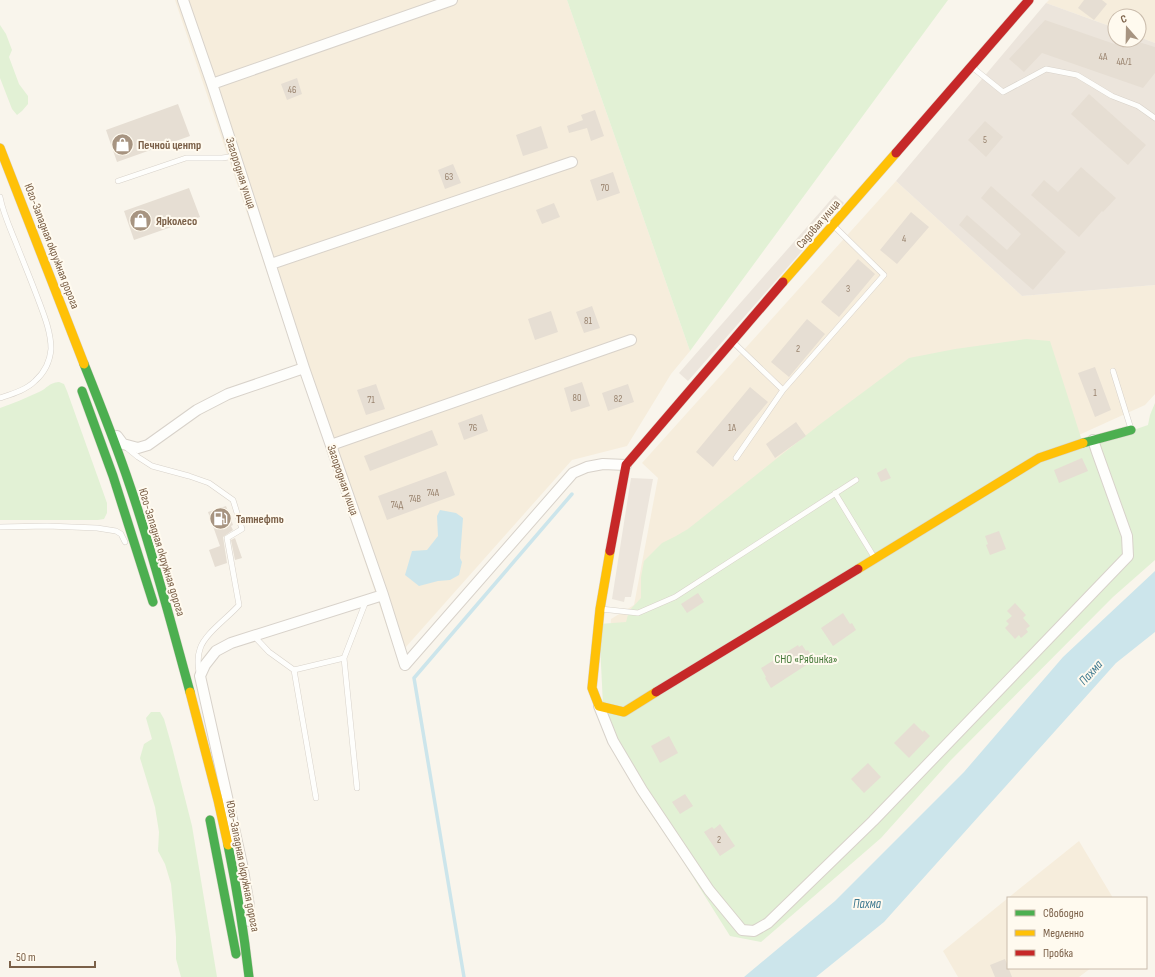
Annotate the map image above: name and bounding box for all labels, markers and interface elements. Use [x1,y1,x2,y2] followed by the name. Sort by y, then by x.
[1107,8,1147,48] north arrow
[1119,12,1129,26] text: С
[1099,51,1108,63] house number: 4А
[1116,56,1132,68] house number: 4А/1
[288,84,296,96] house number: 46
[109,132,135,158] shop icon: Печной центр
[983,134,987,146] house number: 5
[222,136,259,211] street label: Загородная улица
[138,138,201,153] place label: Печной центр
[445,171,453,183] house number: 63
[21,181,83,311] street label: Юго-Западная окружная дорога
[601,182,609,194] house number: 70
[793,197,844,252] street label: Садовая улица
[127,208,153,234] shop icon: Ярколесо
[156,214,197,229] place label: Ярколесо
[902,233,906,245] house number: 4
[846,283,850,295] house number: 3
[584,315,592,327] house number: 81
[796,343,800,355] house number: 2
[1093,387,1097,399] house number: 1
[573,392,581,404] house number: 80
[614,393,622,405] house number: 82
[367,394,375,406] house number: 71
[469,422,477,434] house number: 76
[728,422,737,434] house number: 1А
[323,443,362,518] street label: Загородная улица
[135,486,188,618] street label: Юго-Западная окружная дорога
[427,487,440,499] house number: 74А
[409,493,422,505] house number: 74В
[391,499,403,511] house number: 74Д
[208,506,234,532] fuel station icon: Татнефть
[236,512,284,527] place label: Татнефть
[774,652,838,667] park label: СНО «Рябинка»
[1075,656,1107,688] water label: Пахма
[222,799,263,933] street label: Юго-Западная окружная дорога
[717,834,721,846] house number: 2
[853,896,882,912] water label: Пахма
[1007,897,1147,969] legend
[1043,906,1084,921] text: Свободно
[1043,926,1084,941] text: Медленно
[10,943,95,969] scale bar
[1043,946,1074,961] text: Пробка
[16,950,36,965] text: 50 m

